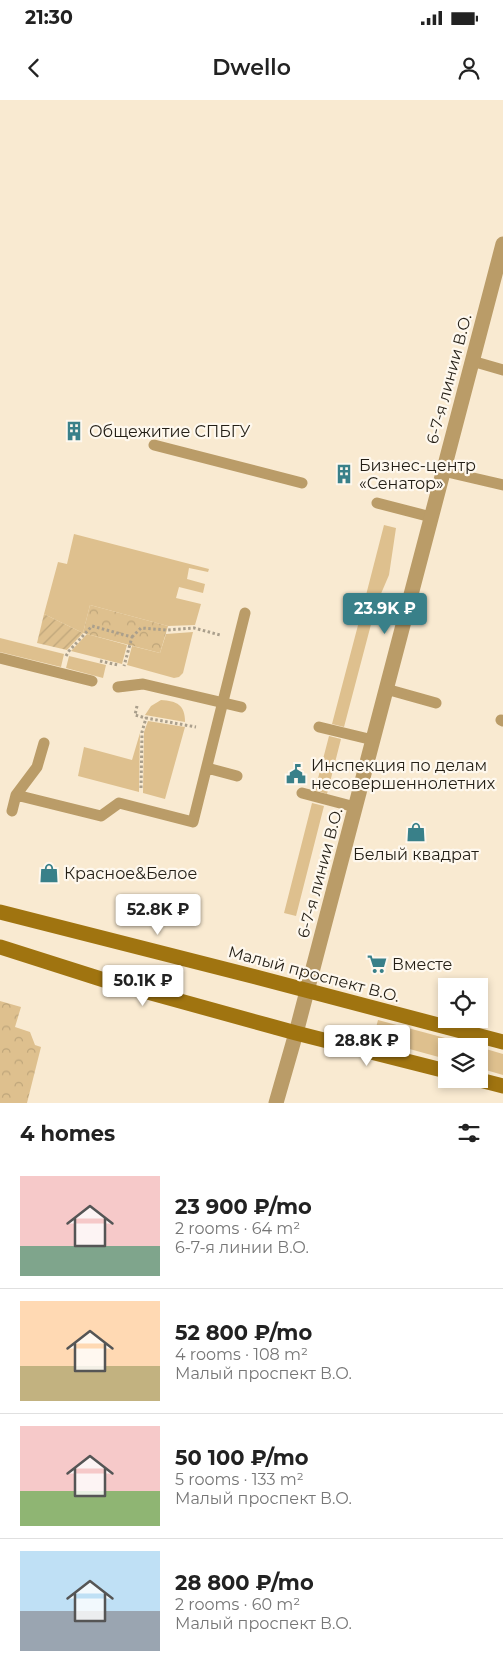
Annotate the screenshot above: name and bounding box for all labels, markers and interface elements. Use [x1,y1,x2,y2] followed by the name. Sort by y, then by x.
[25,6,73,29] text: 21:30
[20,54,48,82] icon: back
[212,54,291,81] text: Dwello
[455,54,483,82] icon: person
[422,312,476,446] street label: 6-7-я линии В.О.
[63,420,85,442] building icon: Общежитие СПБГУ
[89,422,250,441] place label: Общежитие СПБГУ
[359,456,476,493] place label: Бизнес-центр «Сенатор»
[333,463,355,485] building icon: Бизнес-центр «Сенатор»
[339,592,431,635] pin: 23.9K ₽
[354,599,416,618] text: 23.9K ₽
[311,756,496,793] place label: Инспекция по делам несовершеннолетних
[285,763,307,785] public building icon: Инспекция по делам несовершеннолетних
[293,806,347,940] street label: 6-7-я линии В.О.
[405,821,427,843] shop icon: Белый квадрат
[353,845,479,864] place label: Белый квадрат
[38,862,60,884] shop icon: Красное&Белое
[64,864,197,883] place label: Красное&Белое
[112,894,204,936] pin: 52.8K ₽
[127,900,189,919] text: 52.8K ₽
[226,942,402,1006] street label: Малый проспект В.О.
[366,953,388,975] supermarket icon: Вместе
[392,955,452,974] place label: Вместе
[97,964,189,1007] pin: 50.1K ₽
[113,971,173,990] text: 50.1K ₽
[438,978,488,1088] map controls
[438,978,488,1028] button: locate
[321,1024,413,1067] pin: 28.8K ₽
[335,1031,399,1050] text: 28.8K ₽
[438,1038,488,1088] button: layers
[455,1119,483,1147] icon: filters
[20,1121,115,1146] text: 4 homes
[175,1194,312,1219] text: 23 900 ₽/mo
[60,1196,120,1256] icon: home
[175,1219,300,1238] text: 2 rooms · 64 m²
[175,1238,309,1257] text: 6-7-я линии В.О.
[175,1320,312,1345] text: 52 800 ₽/mo
[60,1321,120,1381] icon: home
[175,1345,308,1364] text: 4 rooms · 108 m²
[175,1364,352,1383] text: Малый проспект В.О.
[175,1445,309,1470] text: 50 100 ₽/mo
[60,1446,120,1506] icon: home
[175,1470,304,1489] text: 5 rooms · 133 m²
[175,1489,352,1508] text: Малый проспект В.О.
[175,1570,314,1595] text: 28 800 ₽/mo
[60,1571,120,1631] icon: home
[175,1595,300,1614] text: 2 rooms · 60 m²
[175,1614,352,1633] text: Малый проспект В.О.

